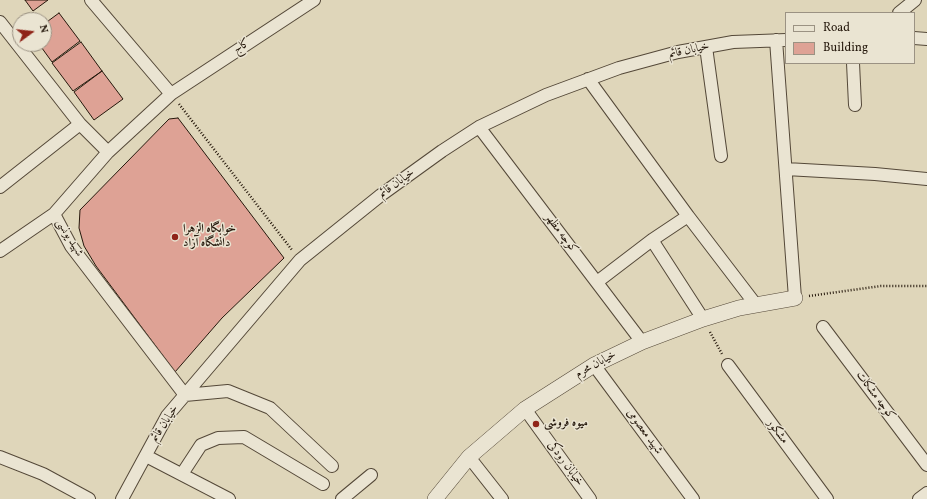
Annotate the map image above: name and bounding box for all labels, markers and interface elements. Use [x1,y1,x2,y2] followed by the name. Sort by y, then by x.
[12,12,52,52] north arrow
[785,12,915,64] legend
[823,20,850,36] text: Road
[35,23,51,35] text: N
[231,36,253,58] street label: کاج
[667,40,711,62] street label: خیابان قائم
[823,40,868,56] text: Building
[376,166,418,202] street label: خیابان قائم
[541,211,581,257] street label: کوچه مظهر
[52,216,86,260] street label: شهید یونسی
[183,223,236,251] place label: خوابگاه الزهرا دانشگاه آزاد
[170,232,180,242] marker: خوابگاه الزهرا دانشگاه آزاد
[573,348,619,382] street label: خیابان محرم
[852,369,898,423] street label: کوچه مشکات
[148,403,182,445] street label: خیابان قائم
[623,406,665,458] street label: شهید معصومی
[544,417,588,431] place label: میوه فروشی
[763,417,791,447] street label: مشکور
[531,419,541,429] marker: میوه فروشی
[544,439,586,489] street label: خیابان رودکی

